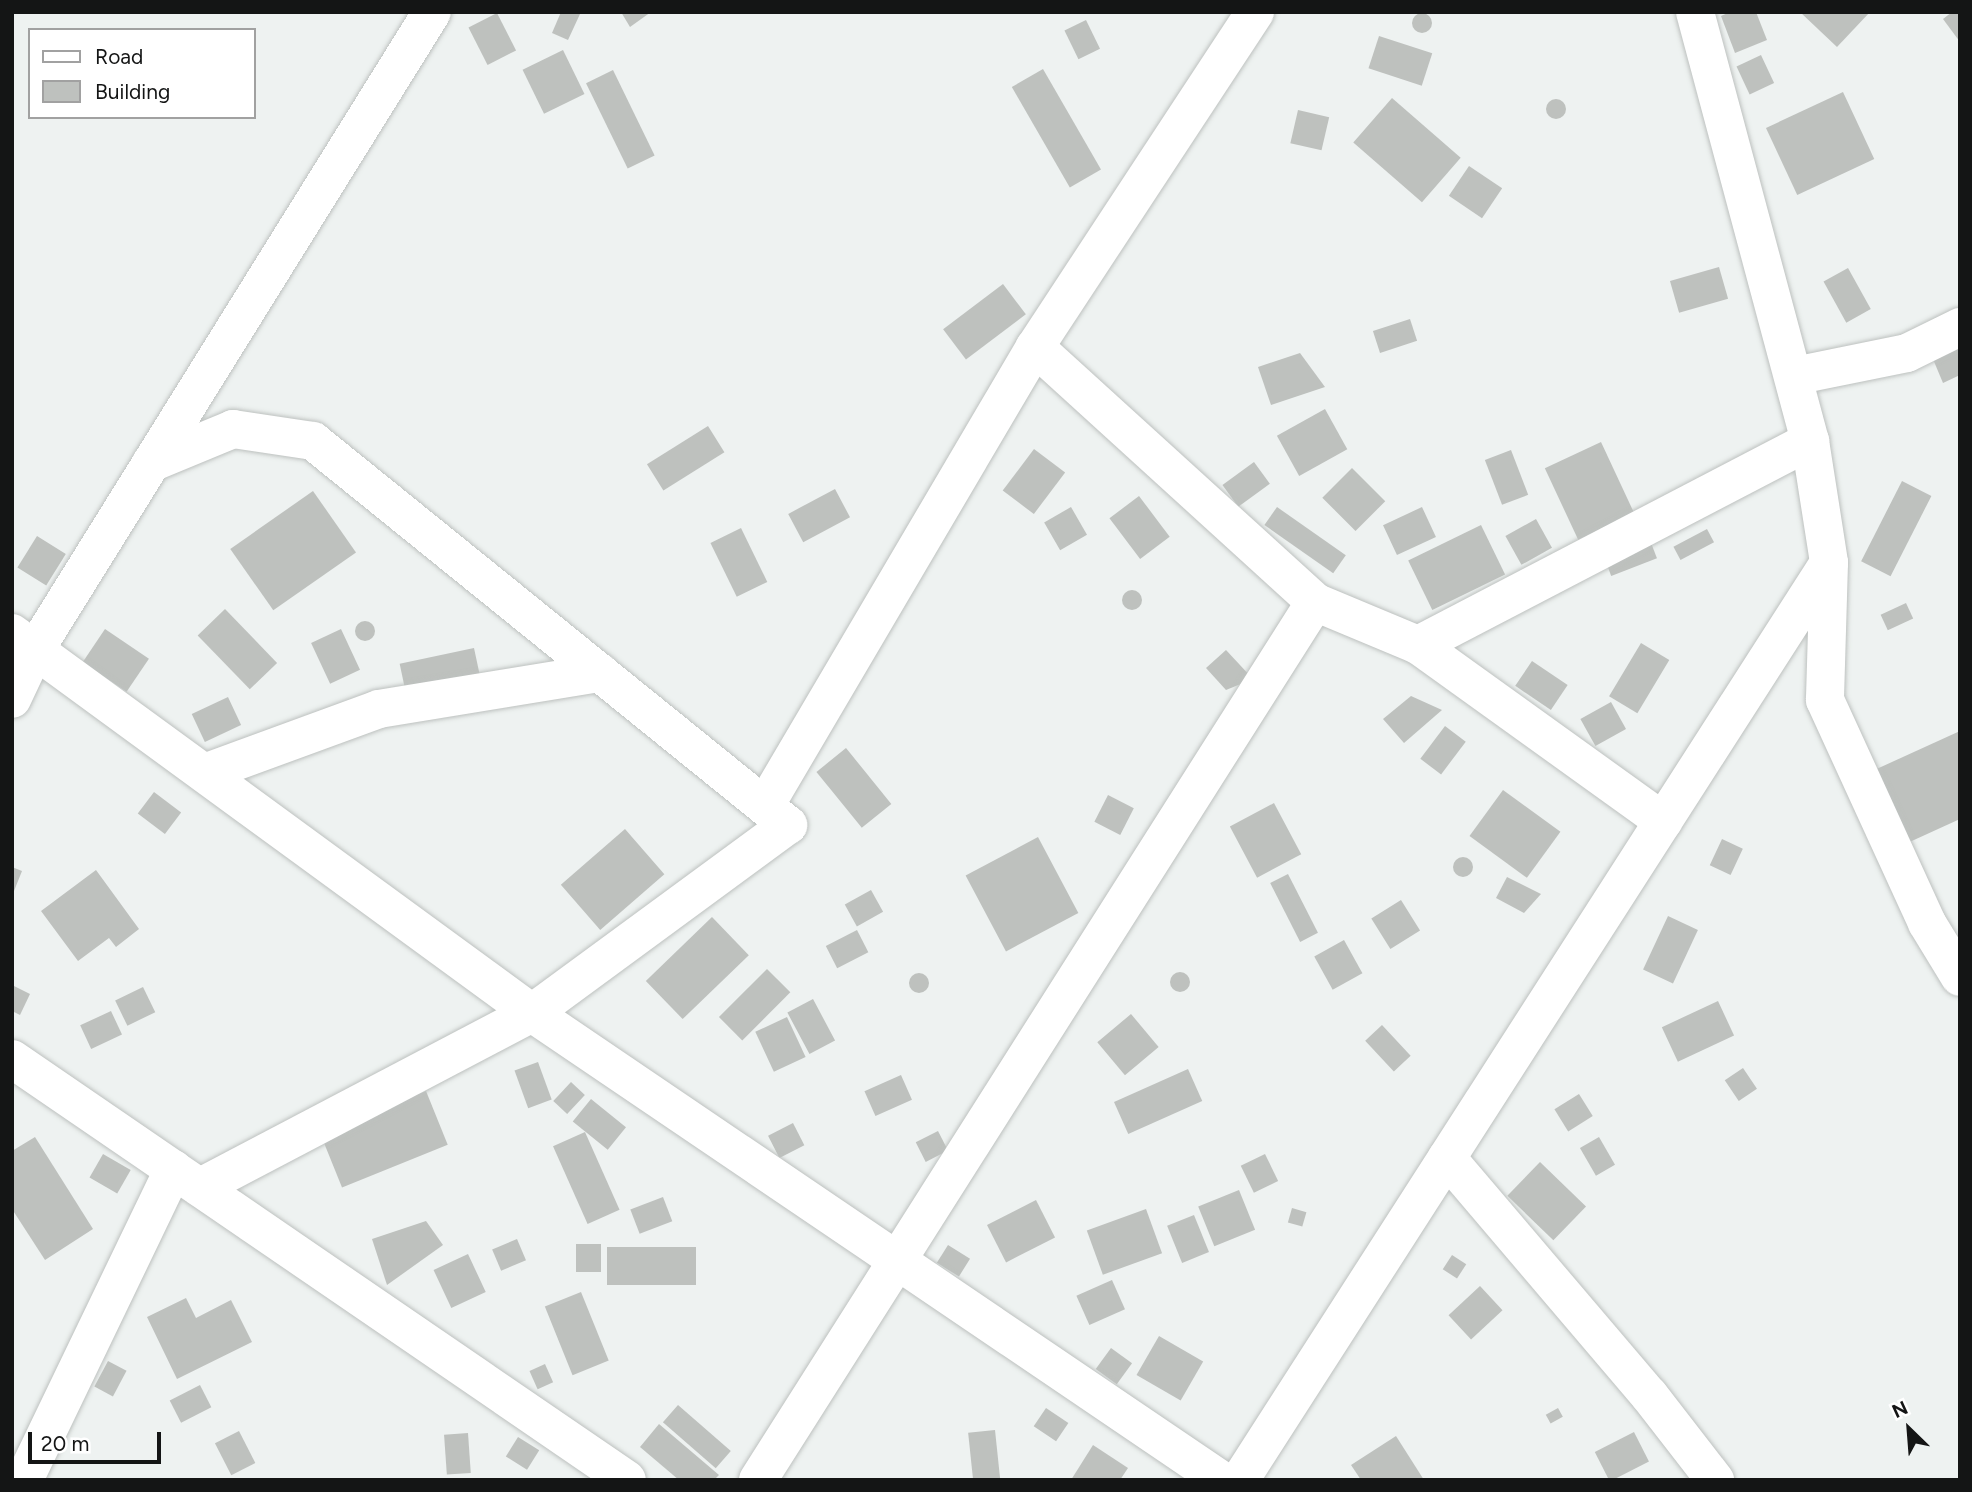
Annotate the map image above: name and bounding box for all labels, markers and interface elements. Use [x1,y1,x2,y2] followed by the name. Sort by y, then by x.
[28,28,256,119] legend
[95,44,143,69] text: Road
[95,79,170,104] text: Building
[1874,1394,1944,1464] north arrow
[1888,1396,1911,1423] text: N
[32,1418,164,1462] scale bar
[41,1431,89,1456] text: 20 m

